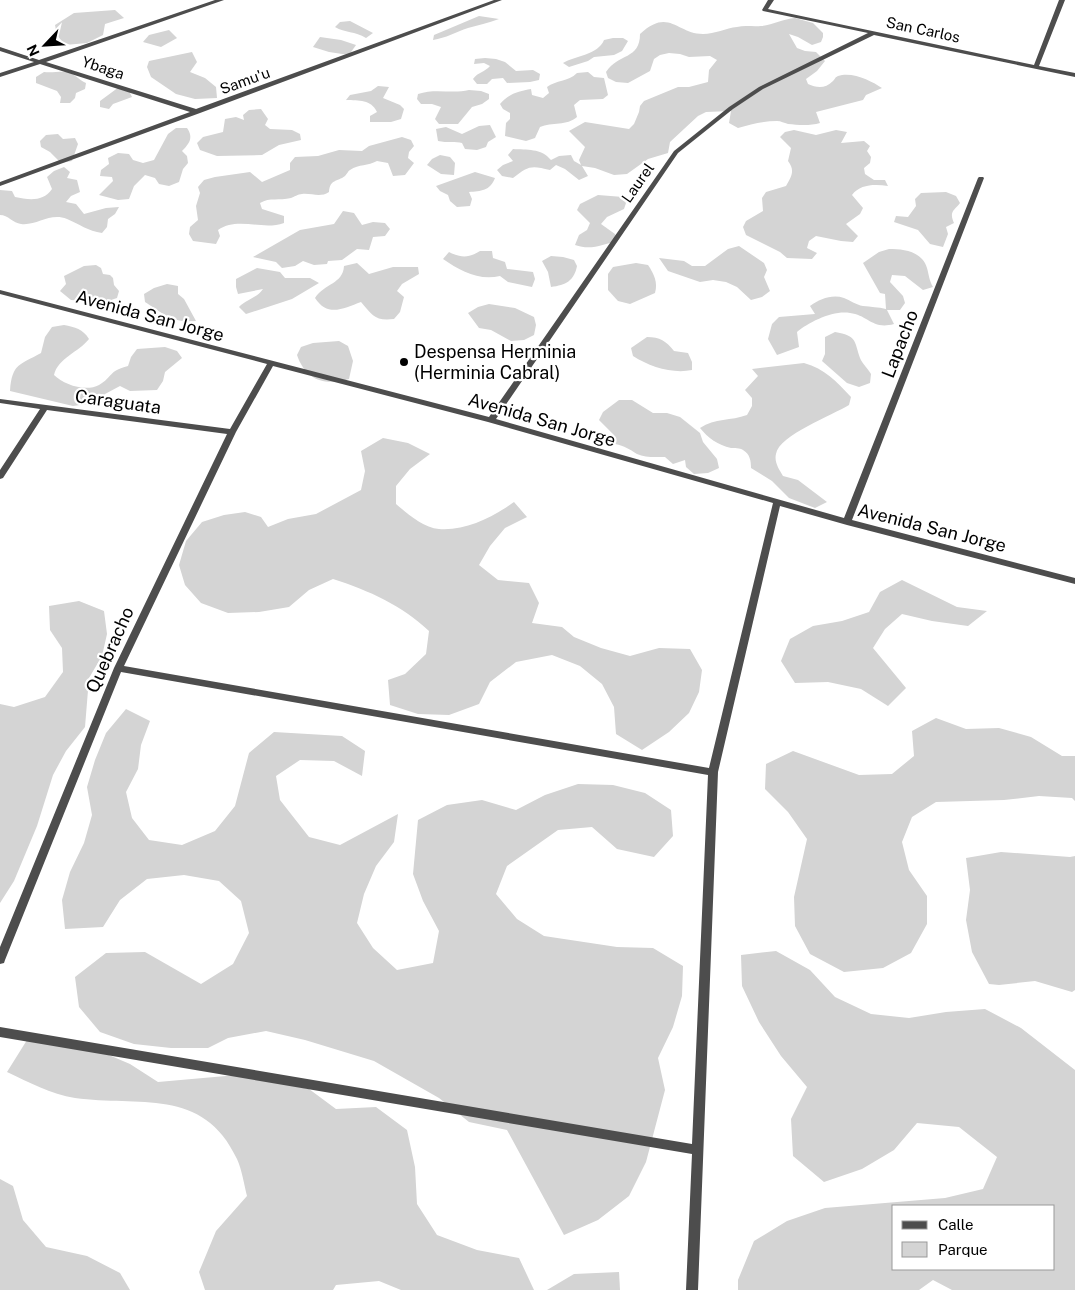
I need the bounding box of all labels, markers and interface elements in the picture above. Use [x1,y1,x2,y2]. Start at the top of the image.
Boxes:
street label: San Carlos [885,13,962,46]
north arrow [20,20,70,70]
text: N [24,42,43,59]
street label: Ybaga [80,53,126,82]
street label: Samu'u [218,64,272,97]
street label: Laurel [618,160,657,206]
street label: Avenida San Jorge [74,286,226,345]
street label: Lapacho [877,307,922,381]
place label: Despensa Herminia (Herminia Cabral) [414,341,576,383]
marker: Despensa Herminia (Herminia Cabral) [398,356,410,368]
street label: Caraguata [74,385,162,418]
street label: Avenida San Jorge [466,388,618,451]
street label: Avenida San Jorge [856,499,1009,556]
street label: Quebracho [81,604,138,696]
legend [892,1205,1055,1270]
text: Calle [938,1216,974,1233]
text: Parque [938,1241,988,1258]

